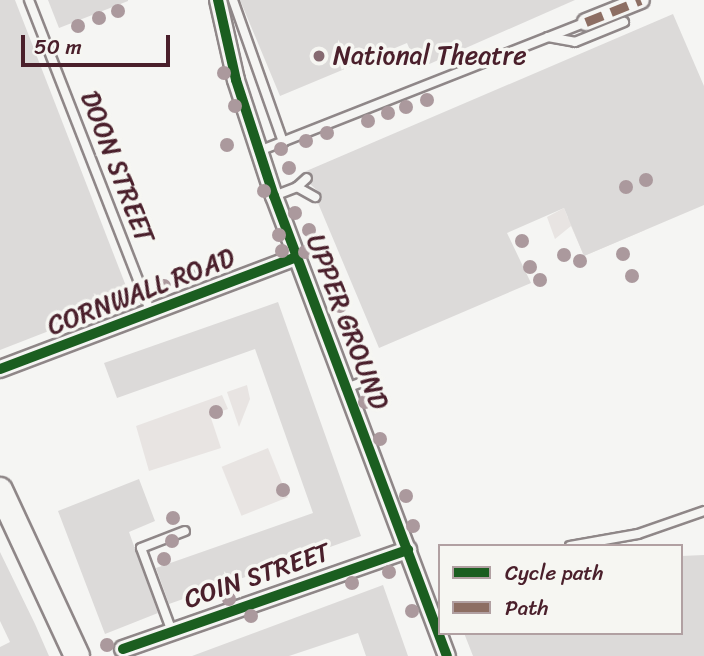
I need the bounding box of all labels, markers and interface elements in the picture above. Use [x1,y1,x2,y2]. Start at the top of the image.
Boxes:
scale bar [24,21,173,65]
text: 50 m [34,28,82,66]
place label: National Theatre [333,40,526,72]
marker: National Theatre [311,48,327,64]
street label: DOON STREET [73,85,161,249]
street label: UPPER GROUND [299,230,395,414]
street label: CORNWALL ROAD [43,242,239,342]
street label: COIN STREET [179,536,335,616]
legend [438,544,683,635]
text: Cycle path [505,554,604,592]
text: Path [505,589,548,627]

